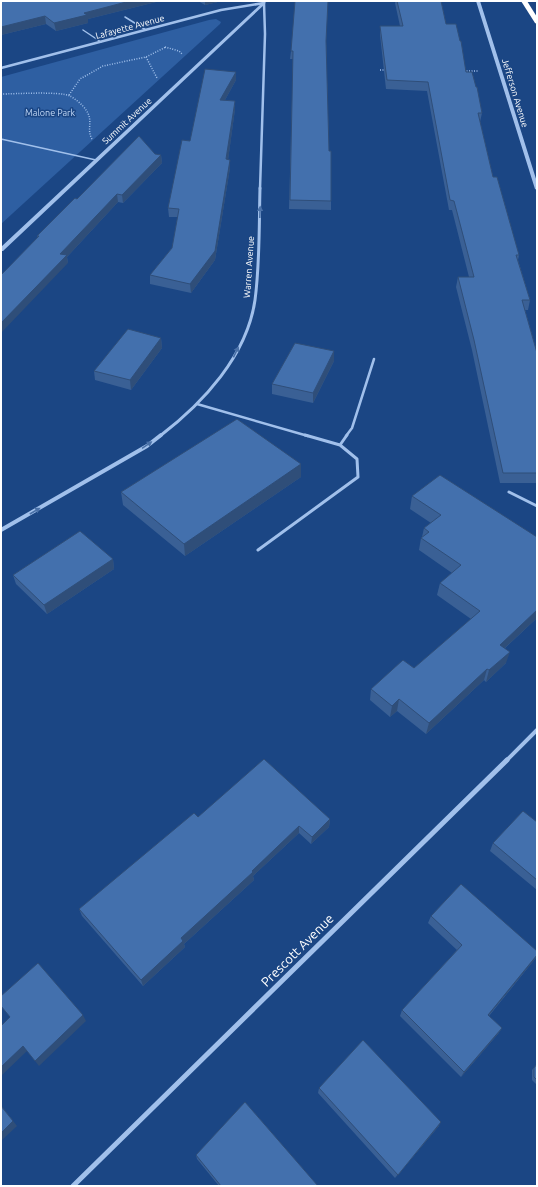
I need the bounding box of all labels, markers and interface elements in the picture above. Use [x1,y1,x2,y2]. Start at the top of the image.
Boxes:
street label: Lafayette Avenue [94,13,166,41]
street label: Jefferson Avenue [500,57,530,129]
street label: Summit Avenue [100,96,154,146]
park label: Malone Park [25,108,76,118]
one-way arrow [257,205,263,218]
street label: Warren Avenue [242,236,256,298]
one-way arrow [233,346,239,358]
one-way arrow [142,441,152,449]
one-way arrow [29,507,41,514]
street label: Prescott Avenue [258,911,336,989]

